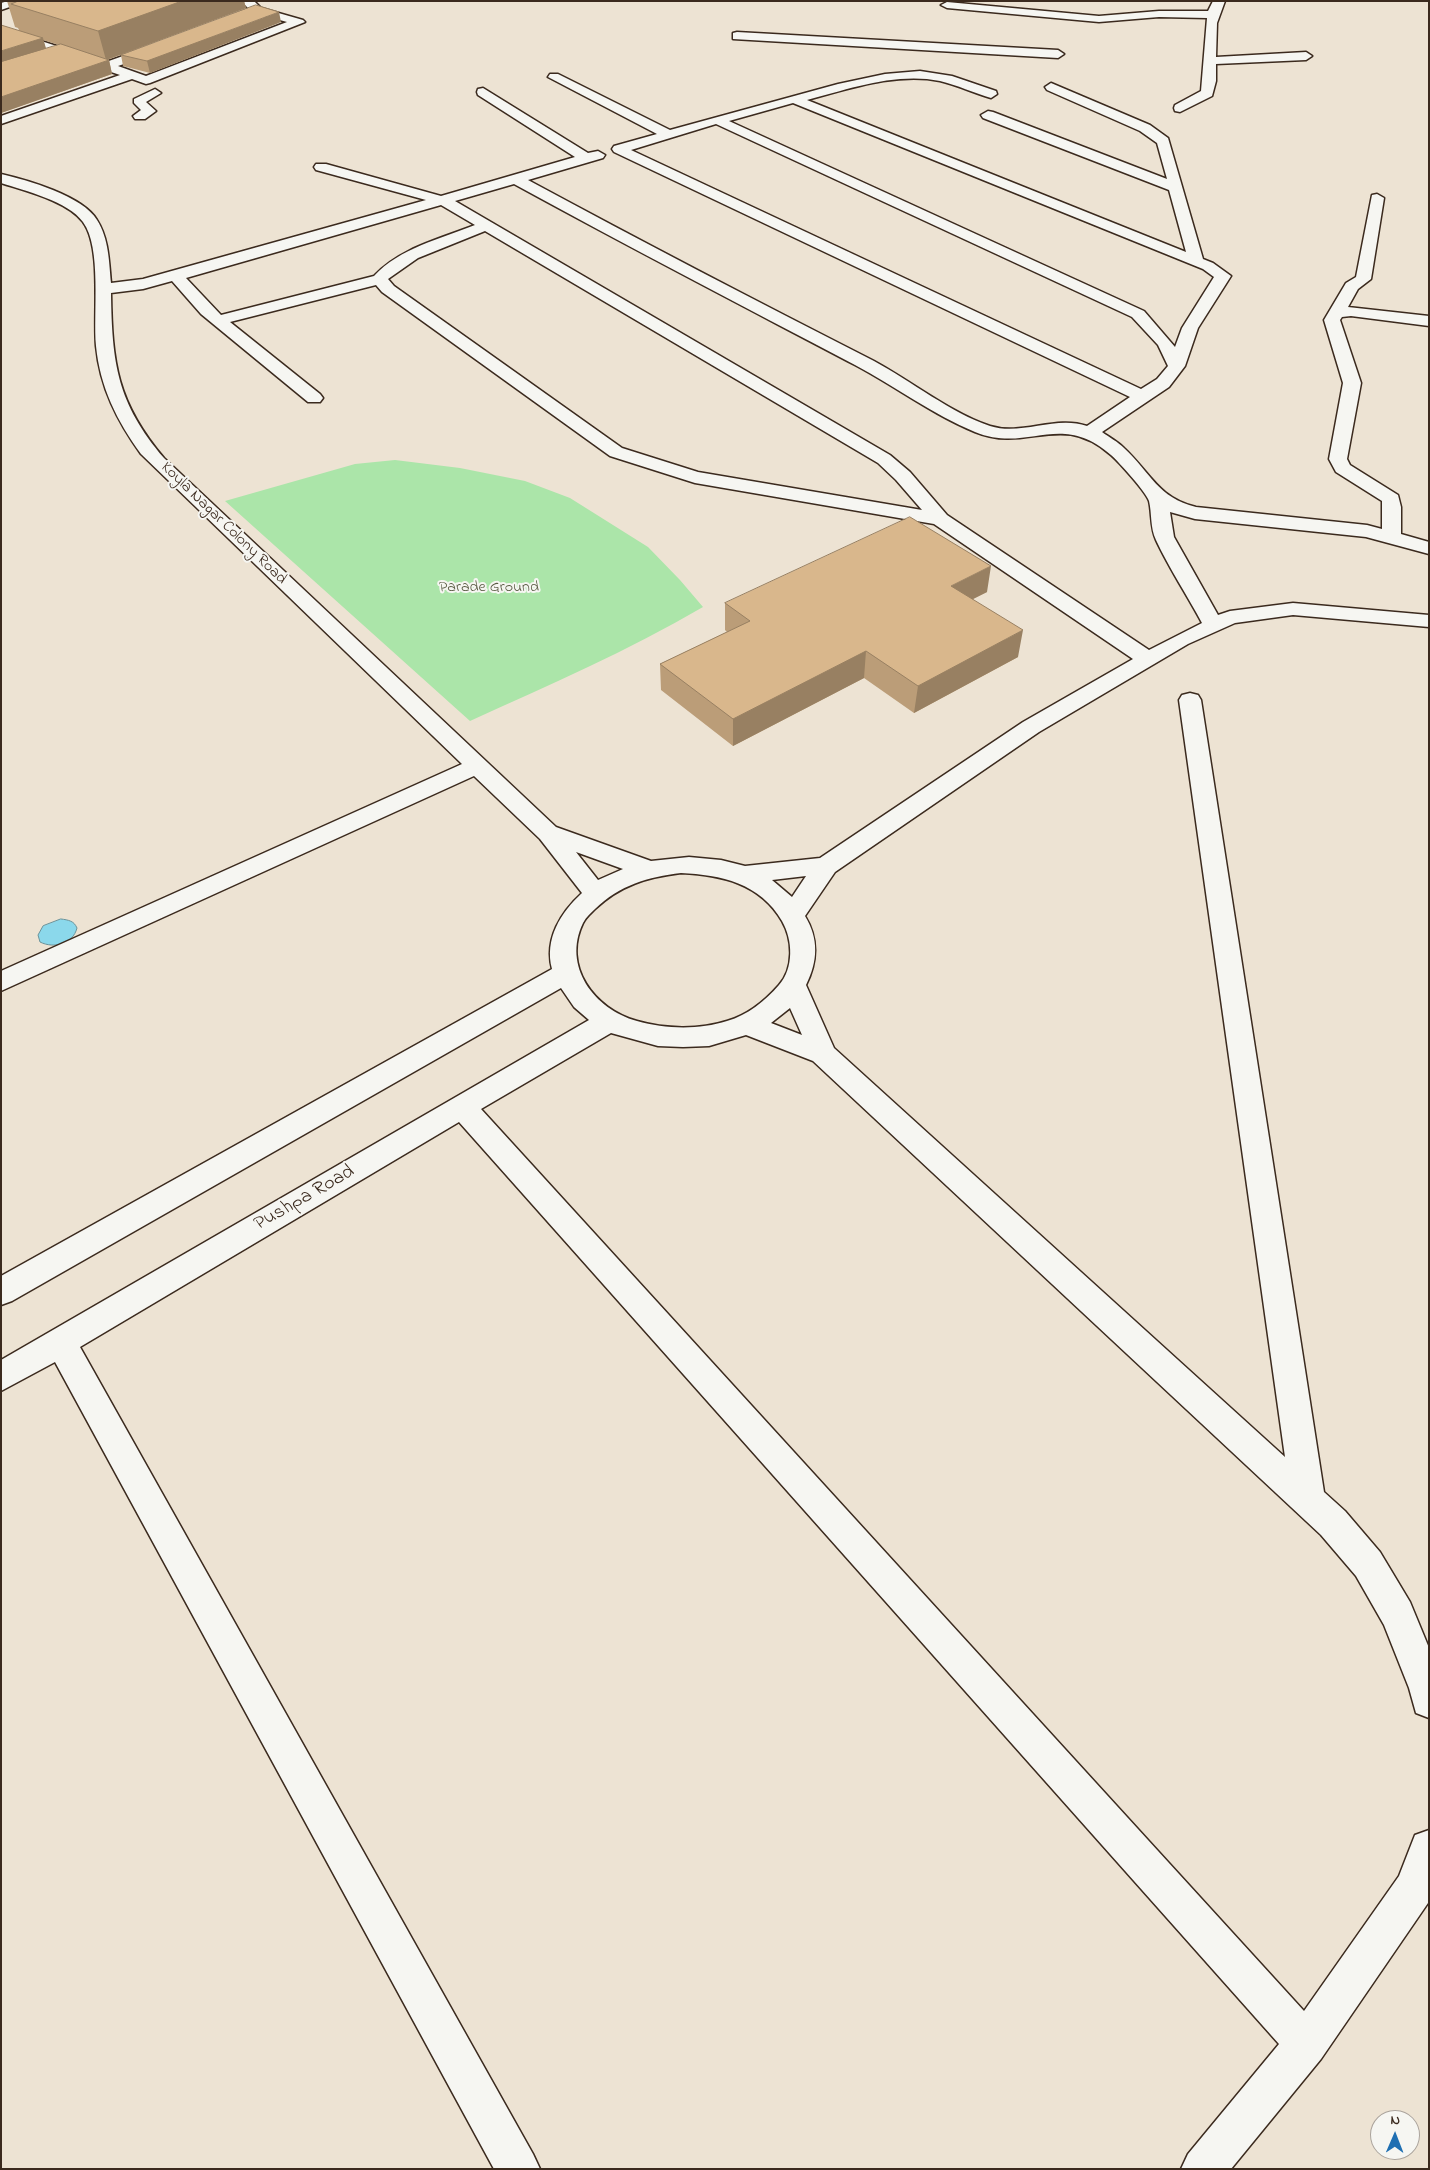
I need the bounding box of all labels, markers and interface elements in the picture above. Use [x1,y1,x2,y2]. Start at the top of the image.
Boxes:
street label: Koyla Nagar Colony Road [156,459,290,589]
park label: Parade Ground [439,578,539,598]
street label: Pushpa Road [251,1161,359,1237]
north arrow [1370,2110,1420,2160]
text: N [1390,2110,1400,2131]

